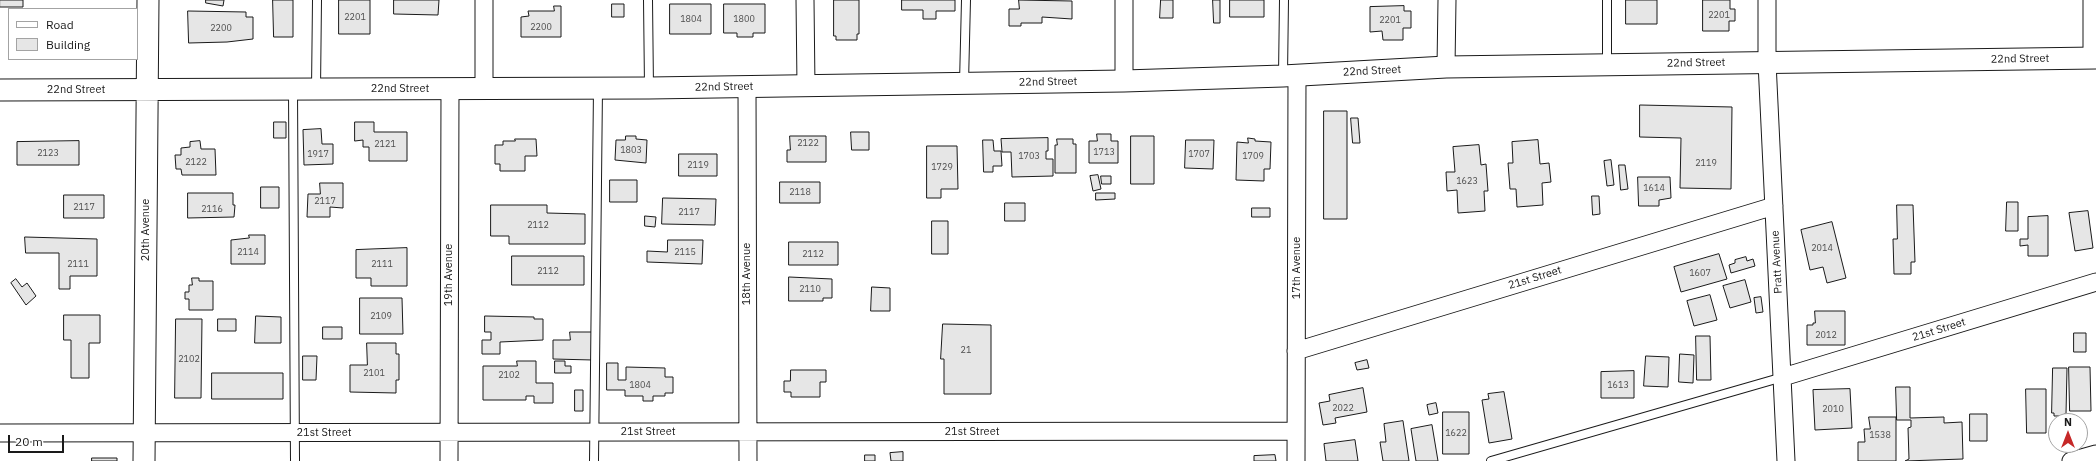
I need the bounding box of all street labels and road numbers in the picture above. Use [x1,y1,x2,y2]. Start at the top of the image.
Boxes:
street label: 22nd Street [1991,52,2049,66]
street label: 22nd Street [1667,56,1725,70]
street label: 22nd Street [1342,63,1402,79]
street label: 22nd Street [1019,75,1077,89]
street label: 22nd Street [695,80,753,94]
street label: 22nd Street [371,82,429,96]
street label: 22nd Street [47,83,105,97]
street label: 20th Avenue [139,199,153,261]
street label: Pratt Avenue [1769,230,1785,294]
street label: 17th Avenue [1290,237,1304,299]
street label: 18th Avenue [740,243,754,305]
street label: 19th Avenue [442,244,456,306]
street label: 21st Street [1507,264,1563,292]
street label: 21st Street [1911,316,1967,344]
street label: 21st Street [620,425,676,439]
street label: 21st Street [944,425,1000,439]
street label: 21st Street [296,426,352,440]

